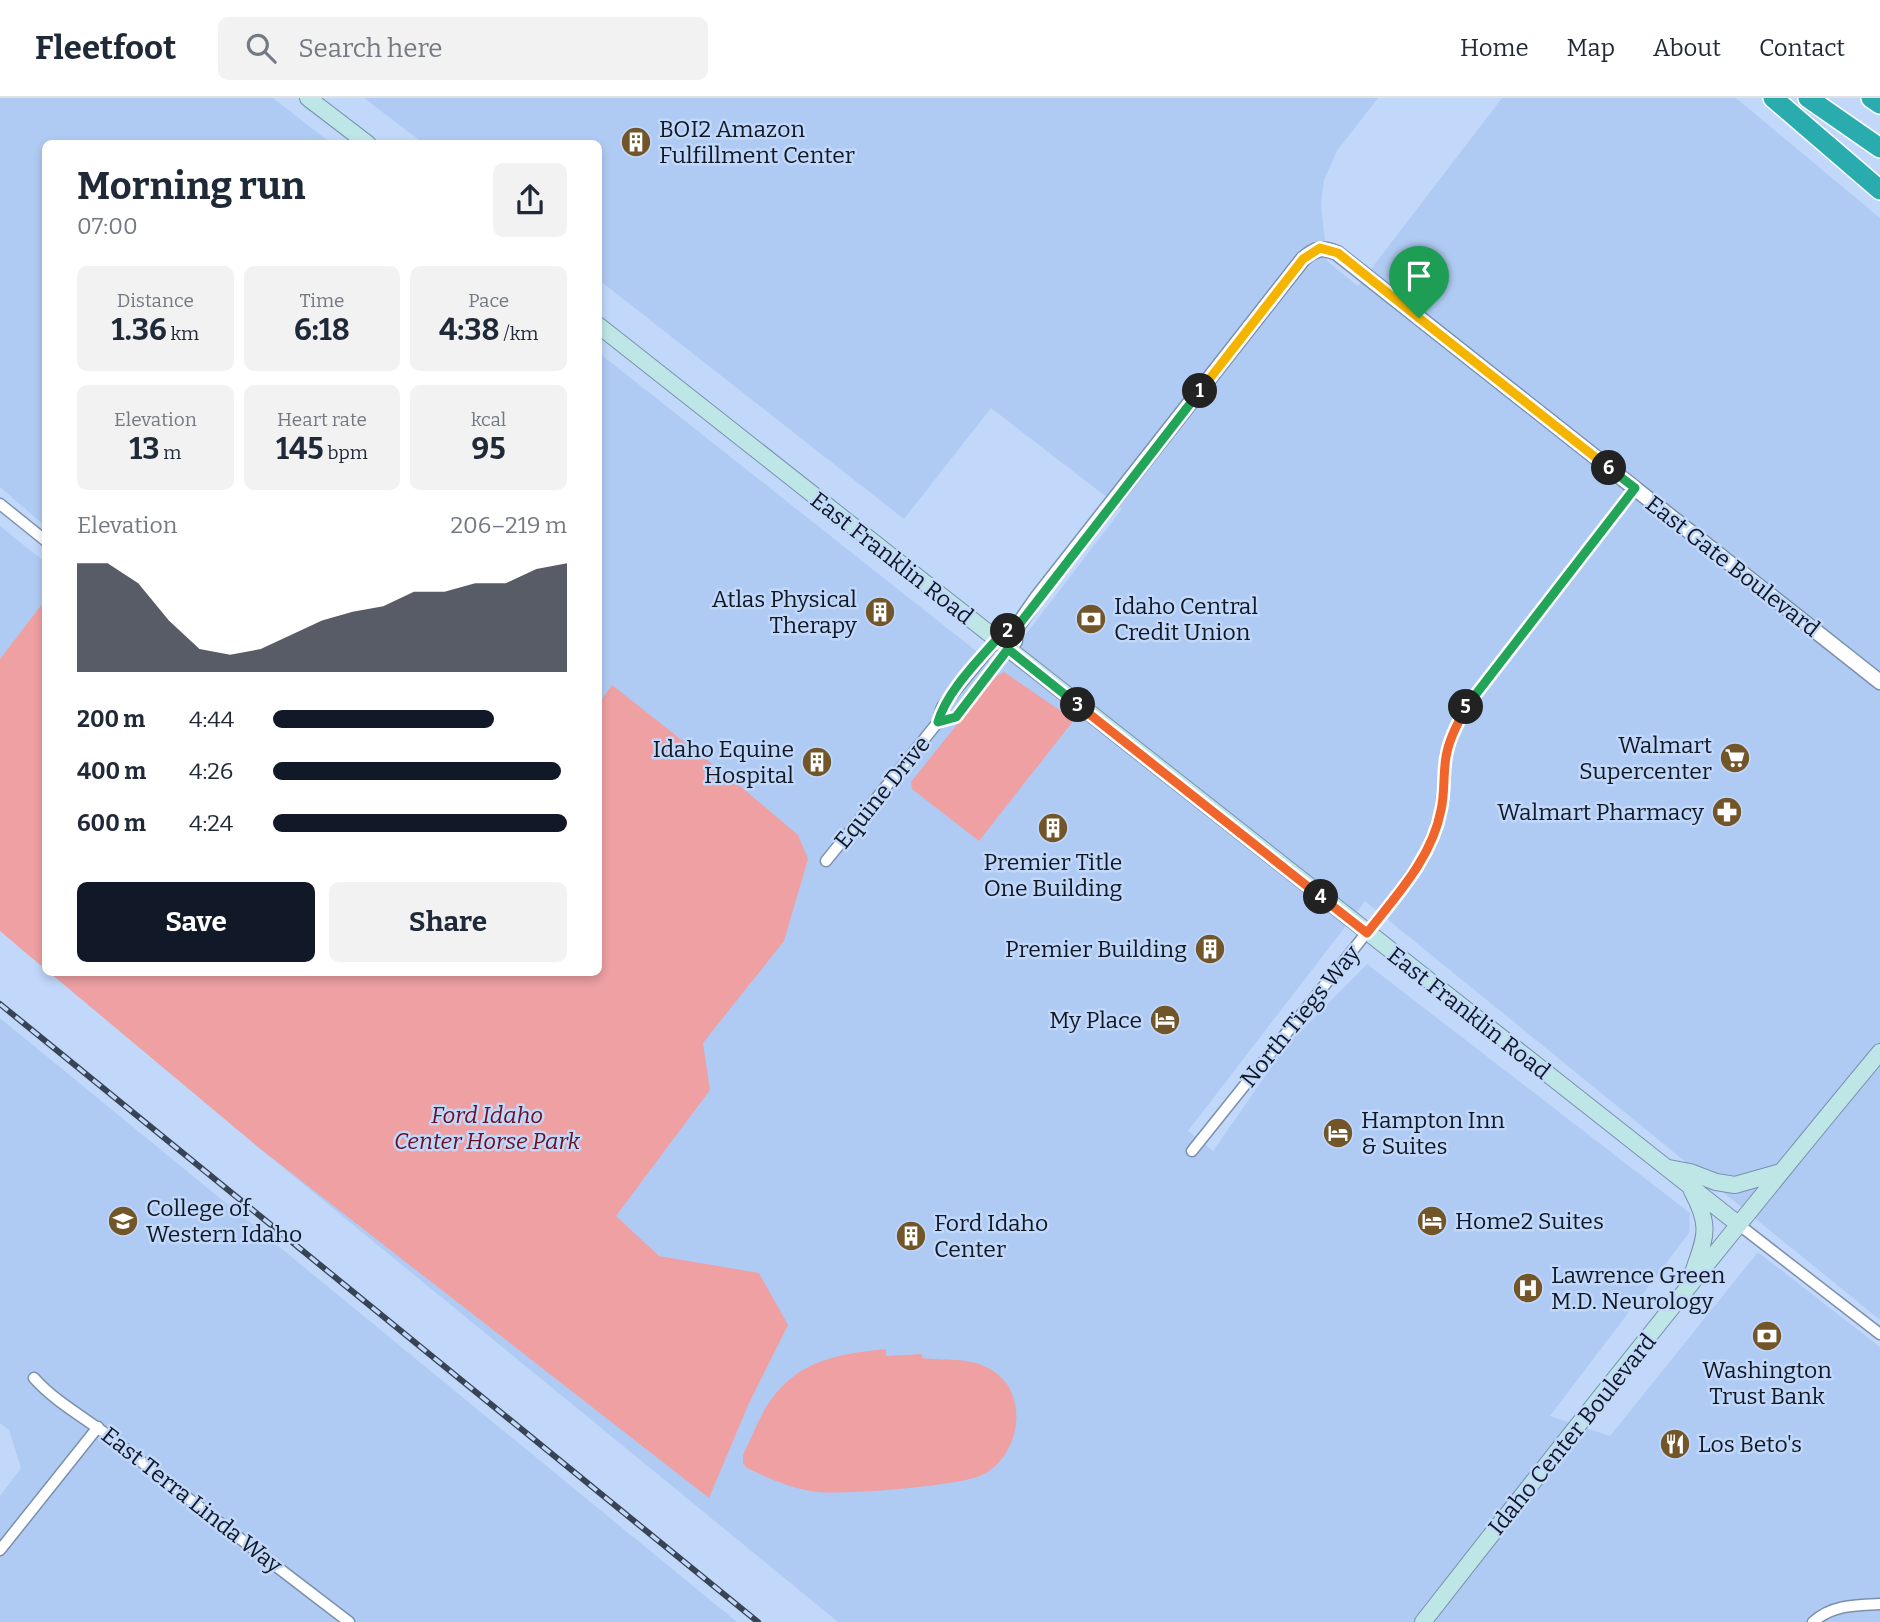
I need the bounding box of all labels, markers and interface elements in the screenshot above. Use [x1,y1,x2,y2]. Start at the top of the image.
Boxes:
search box [218,17,708,80]
text: Fleetfoot [35,28,176,68]
icon: search [242,29,280,67]
text: Search here [298,33,443,64]
text: Home [1460,34,1529,62]
text: Map [1567,34,1615,62]
text: About [1653,34,1721,62]
text: Contact [1759,34,1845,62]
place label: BOI2 Amazon Fulfillment Center [659,115,855,169]
building icon: BOI2 Amazon Fulfillment Center [619,125,653,159]
text: Morning run [77,163,305,209]
button: share [493,163,567,237]
text: 07:00 [77,212,138,240]
pin [1389,246,1449,318]
icon: arrive [1400,257,1438,295]
text: Distance [117,289,194,312]
text: Time [300,289,344,312]
text: Pace [468,289,509,312]
text: 1.36 [112,312,167,348]
text: 6:18 [294,312,350,348]
text: 4:38 [439,312,500,348]
text: km [167,322,199,345]
text: /km [500,322,538,345]
pin: 1 [1182,374,1218,408]
text: 1 [1195,379,1204,402]
text: Elevation [114,408,197,431]
text: Heart rate [277,408,367,431]
text: kcal [471,408,506,431]
text: 13 [129,431,159,467]
text: 145 [276,431,324,467]
text: 95 [472,431,506,467]
text: m [159,441,181,464]
text: bpm [324,441,368,464]
pin: 6 [1592,450,1626,486]
text: 6 [1603,456,1614,479]
street label: East Franklin Road [805,486,979,630]
street label: East Gate Boulevard [1640,489,1826,643]
text: Elevation [77,511,177,539]
text: 206–219 m [451,511,567,539]
place label: Atlas Physical Therapy [712,585,858,639]
place label: Idaho Central Credit Union [1114,592,1258,646]
building icon: Atlas Physical Therapy [863,595,897,629]
bank icon: Idaho Central Credit Union [1074,602,1108,636]
pin: 2 [990,614,1026,648]
text: 2 [1002,619,1013,642]
pin: 3 [1060,688,1096,722]
pin: 5 [1448,690,1484,724]
text: 3 [1072,693,1083,716]
text: 5 [1460,695,1471,718]
text: 200 m [77,705,145,733]
text: 4:44 [189,705,234,733]
street label: Equine Drive [828,730,936,854]
place label: Walmart Supercenter [1579,731,1712,785]
place label: Idaho Equine Hospital [653,735,794,789]
supermarket icon: Walmart Supercenter [1718,741,1752,775]
building icon: Idaho Equine Hospital [800,745,834,779]
text: 400 m [77,757,146,785]
text: 4:26 [189,757,233,785]
pharmacy icon: Walmart Pharmacy [1710,795,1744,829]
place label: Walmart Pharmacy [1497,798,1705,826]
text: 600 m [77,809,146,837]
text: 4:24 [189,809,233,837]
building icon: Premier Title One Building [1036,811,1070,845]
place label: Premier Title One Building [984,848,1122,902]
pin: 4 [1304,880,1338,914]
button: Save [77,882,315,962]
button: Share [329,882,567,962]
text: 4 [1315,885,1326,908]
building icon: Premier Building [1193,932,1227,966]
place label: Premier Building [1005,935,1187,963]
street label: North Tiegs Way [1234,939,1366,1093]
street label: East Franklin Road [1382,941,1556,1085]
hotel icon: My Place [1148,1003,1182,1037]
place label: My Place [1049,1006,1142,1034]
park label: Ford Idaho Center Horse Park [394,1101,581,1155]
place label: Hampton Inn & Suites [1361,1106,1505,1160]
hotel icon: Hampton Inn & Suites [1321,1116,1355,1150]
place label: College of Western Idaho [146,1194,302,1248]
school or university icon: College of Western Idaho [106,1204,140,1238]
hotel icon: Home2 Suites [1415,1204,1449,1238]
place label: Home2 Suites [1455,1207,1604,1235]
place label: Ford Idaho Center [934,1209,1048,1263]
building icon: Ford Idaho Center [894,1219,928,1253]
place label: Lawrence Green M.D. Neurology [1551,1261,1726,1315]
hospital icon: Lawrence Green M.D. Neurology [1511,1271,1545,1305]
bank icon: Washington Trust Bank [1750,1319,1784,1353]
street label: Idaho Center Boulevard [1482,1327,1662,1540]
place label: Washington Trust Bank [1702,1356,1832,1410]
street label: East Terra Linda Way [96,1421,289,1580]
restaurant icon: Los Beto's [1658,1427,1692,1461]
place label: Los Beto's [1698,1430,1802,1458]

